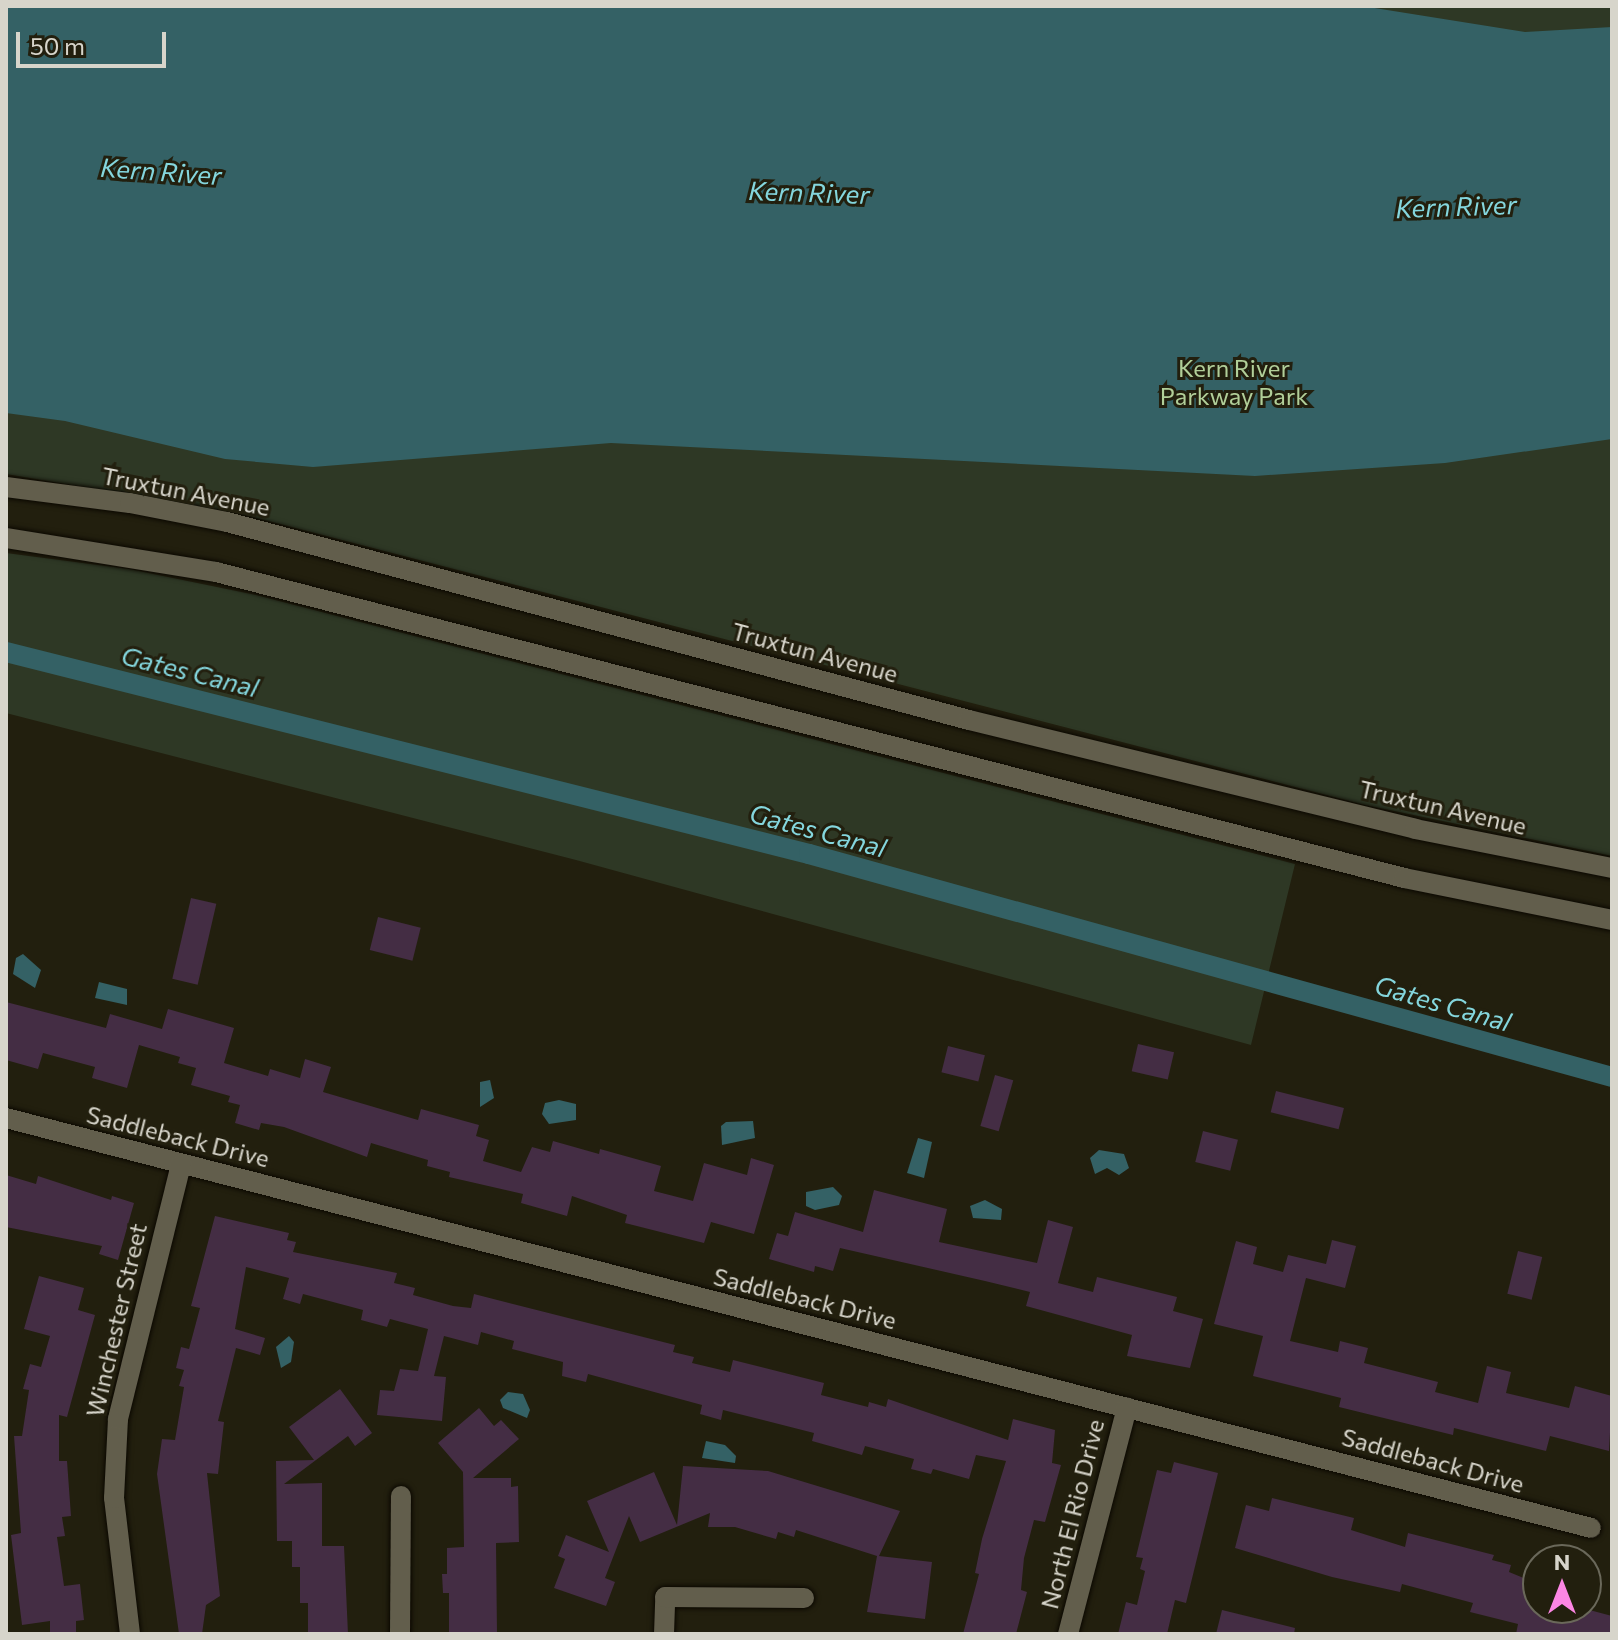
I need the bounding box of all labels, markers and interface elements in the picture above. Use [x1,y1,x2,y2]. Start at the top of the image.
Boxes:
scale bar [20,16,170,66]
text: 50 m [30,31,85,60]
water label: Kern River [99,151,223,191]
water label: Kern River [748,174,870,210]
water label: Kern River [1395,188,1517,224]
park label: Kern River Parkway Park [1160,354,1308,410]
street label: Truxtun Avenue [99,461,273,521]
street label: Truxtun Avenue [729,616,901,688]
water label: Gates Canal [118,639,262,703]
street label: Truxtun Avenue [1357,774,1529,840]
water label: Gates Canal [746,797,890,863]
water label: Gates Canal [1371,969,1515,1037]
street label: Saddleback Drive [84,1099,272,1173]
street label: Winchester Street [80,1220,152,1420]
street label: Saddleback Drive [711,1261,899,1335]
street label: North El Rio Drive [1035,1416,1109,1612]
street label: Saddleback Drive [1339,1422,1527,1498]
north arrow [1522,1544,1602,1624]
text: N [1554,1548,1570,1575]

